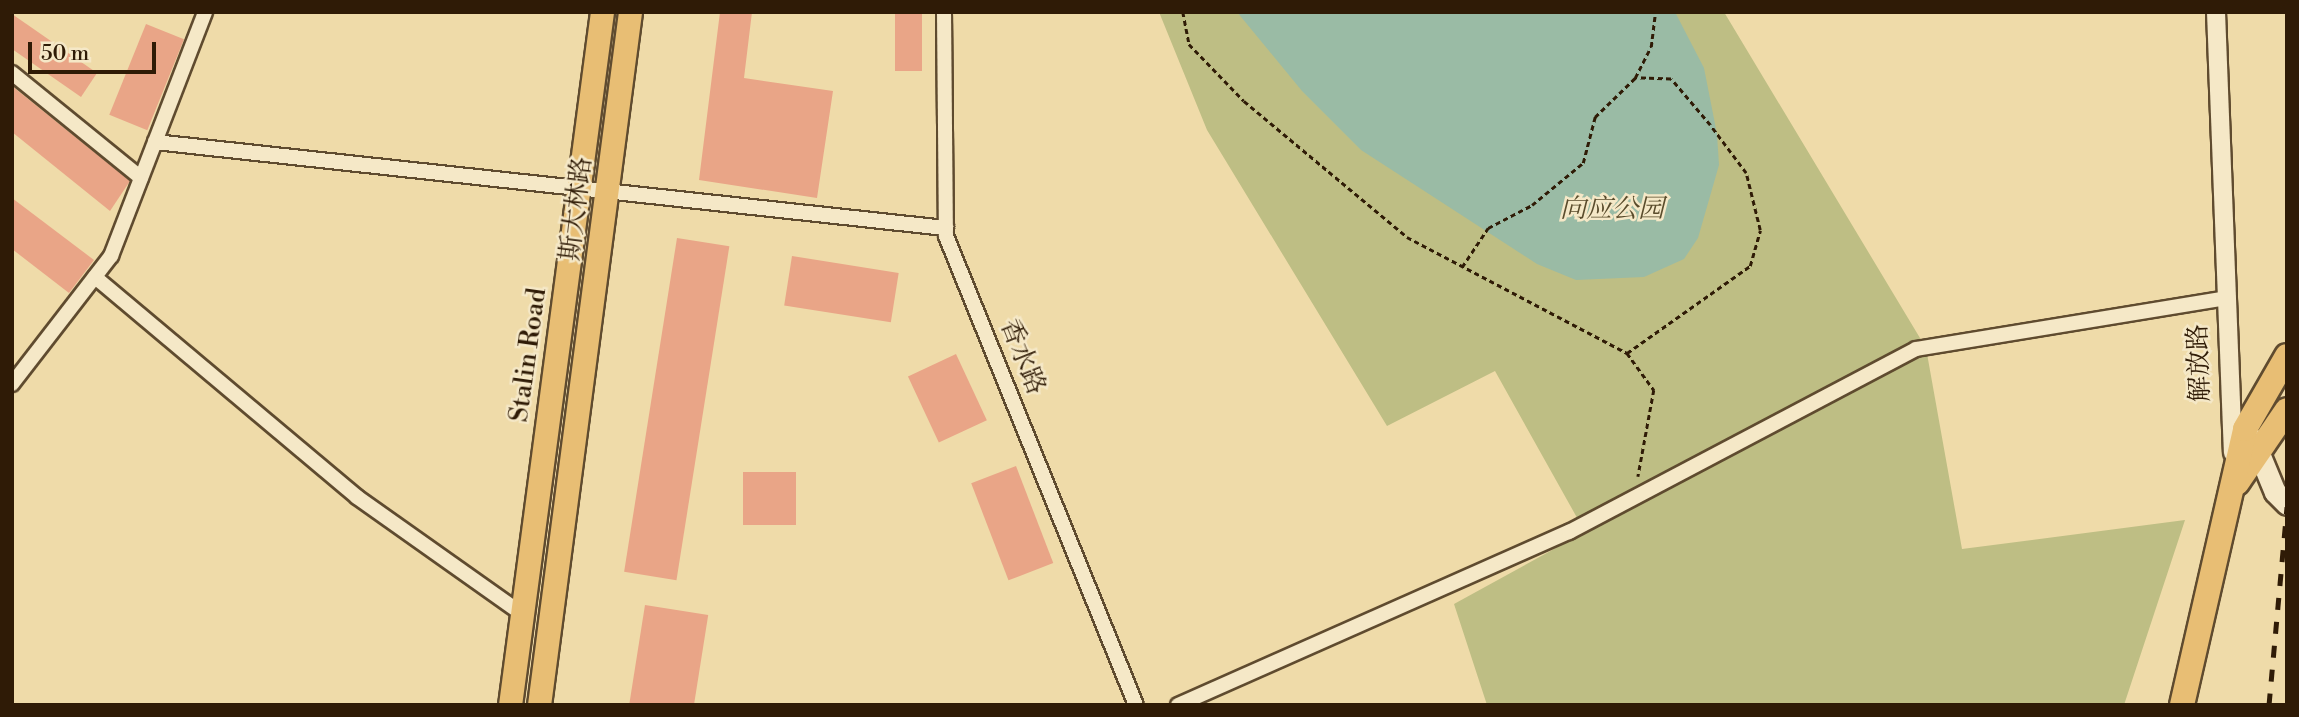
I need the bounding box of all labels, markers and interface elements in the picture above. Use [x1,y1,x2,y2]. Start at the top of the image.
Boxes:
scale bar [32,28,159,72]
text: 50 m [41,41,89,67]
street label: 斯大林路 [555,155,599,263]
park label: 向应公园 [1560,194,1664,226]
street label: Stalin Road [504,286,554,424]
street label: 香水路 [993,315,1051,399]
street label: 解放路 [2183,323,2217,403]

